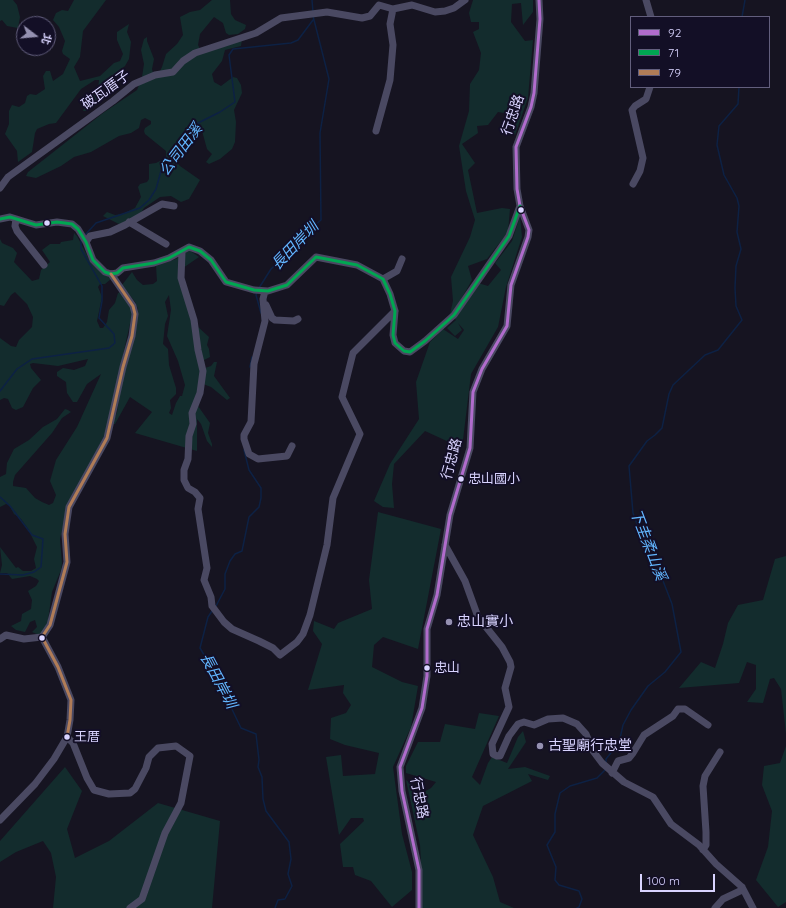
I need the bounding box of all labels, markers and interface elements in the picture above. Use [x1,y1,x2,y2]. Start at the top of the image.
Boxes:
north arrow [16,16,56,56]
legend [630,16,770,88]
text: 92 [668,25,681,40]
text: 北 [38,32,55,46]
text: 71 [668,45,679,60]
text: 79 [668,65,681,80]
street label: 破瓦厝子 [78,67,134,113]
street label: 行忠路 [498,92,528,138]
water label: 公司田溪 [156,121,206,179]
unlabelled marker [516,205,526,215]
unlabelled marker [42,218,52,228]
water label: 長田岸圳 [268,218,322,274]
street label: 行忠路 [438,437,466,481]
place label: 忠山國小 [468,471,520,487]
marker: 忠山國小 [456,474,466,484]
water label: 下圭柔山溪 [626,507,670,583]
place label: 忠山實小 [457,614,513,630]
marker: 忠山實小 [444,617,454,627]
unlabelled marker [37,633,47,643]
water label: 長田岸圳 [196,650,240,712]
place label: 忠山 [434,660,460,676]
marker: 忠山 [422,663,432,673]
place label: 王厝 [74,729,100,745]
marker: 王厝 [62,732,72,742]
place label: 古聖廟行忠堂 [548,738,632,754]
marker: 古聖廟行忠堂 [535,741,545,751]
street label: 行忠路 [407,776,431,820]
scale bar [642,866,717,892]
text: 100 m [647,873,680,888]

